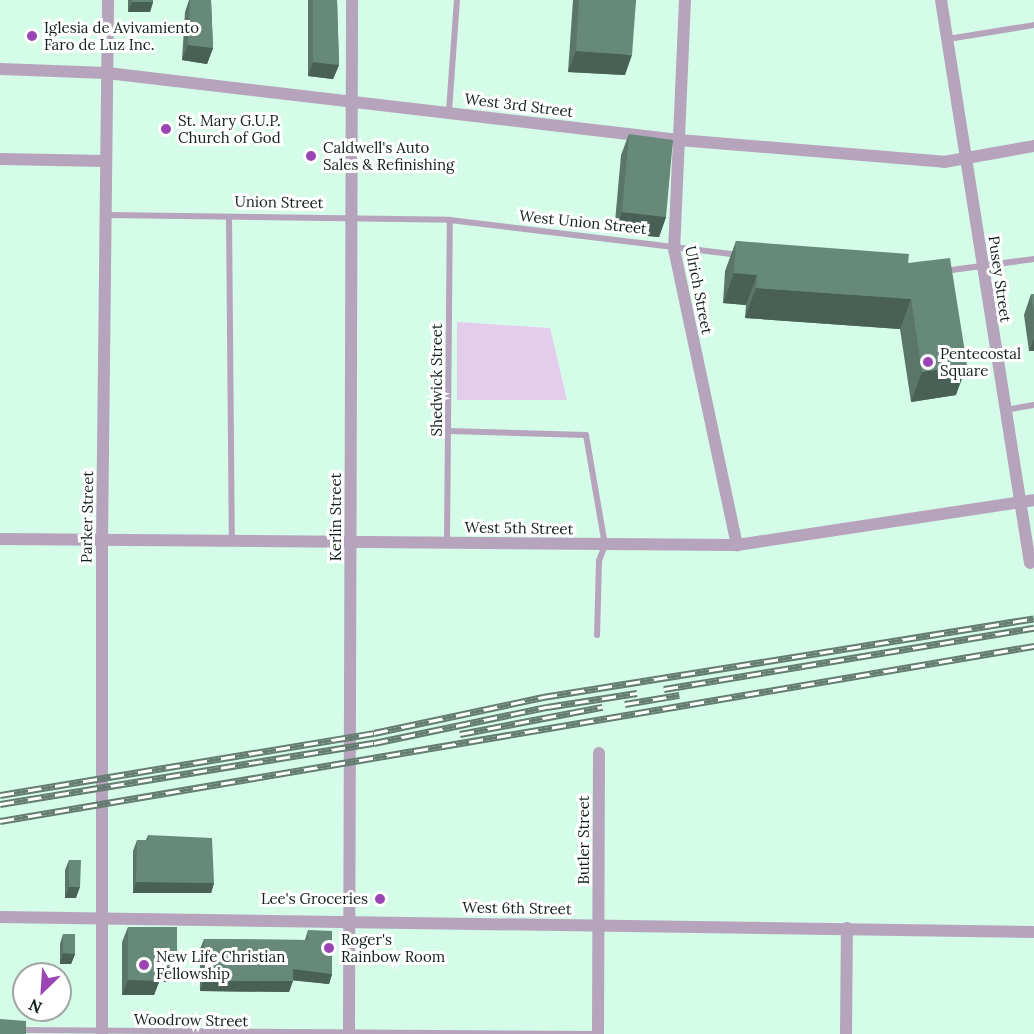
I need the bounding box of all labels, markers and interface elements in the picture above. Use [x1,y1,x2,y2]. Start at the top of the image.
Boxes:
place label: Iglesia de Avivamiento Faro de Luz Inc. [44,18,199,53]
marker: Iglesia de Avivamiento Faro de Luz Inc. [25,29,39,43]
street label: West 3rd Street [464,89,574,121]
place label: St. Mary G.U.P. Church of God [178,111,281,146]
marker: St. Mary G.U.P. Church of God [159,122,173,136]
place label: Caldwell's Auto Sales & Refinishing [323,138,454,173]
marker: Caldwell's Auto Sales & Refinishing [304,149,318,163]
street label: Union Street [234,192,324,212]
street label: West Union Street [518,206,648,238]
street label: Pusey Street [985,234,1015,324]
street label: Ulrich Street [682,244,716,336]
street label: Shedwick Street [428,323,446,437]
place label: Pentecostal Square [940,344,1021,379]
marker: Pentecostal Square [921,355,935,369]
street label: Parker Street [77,471,97,563]
street label: Kerlin Street [327,473,345,561]
street label: West 5th Street [465,518,573,538]
street label: Butler Street [575,795,593,885]
place label: Lee's Groceries [261,890,368,908]
marker: Lee's Groceries [373,892,387,906]
street label: West 6th Street [462,898,572,918]
place label: Roger's Rainbow Room [341,930,445,965]
marker: Roger's Rainbow Room [322,941,336,955]
place label: New Life Christian Fellowship [156,947,285,982]
marker: New Life Christian Fellowship [137,958,151,972]
north arrow [12,962,72,1022]
text: N [25,995,45,1018]
street label: Woodrow Street [134,1010,248,1030]

